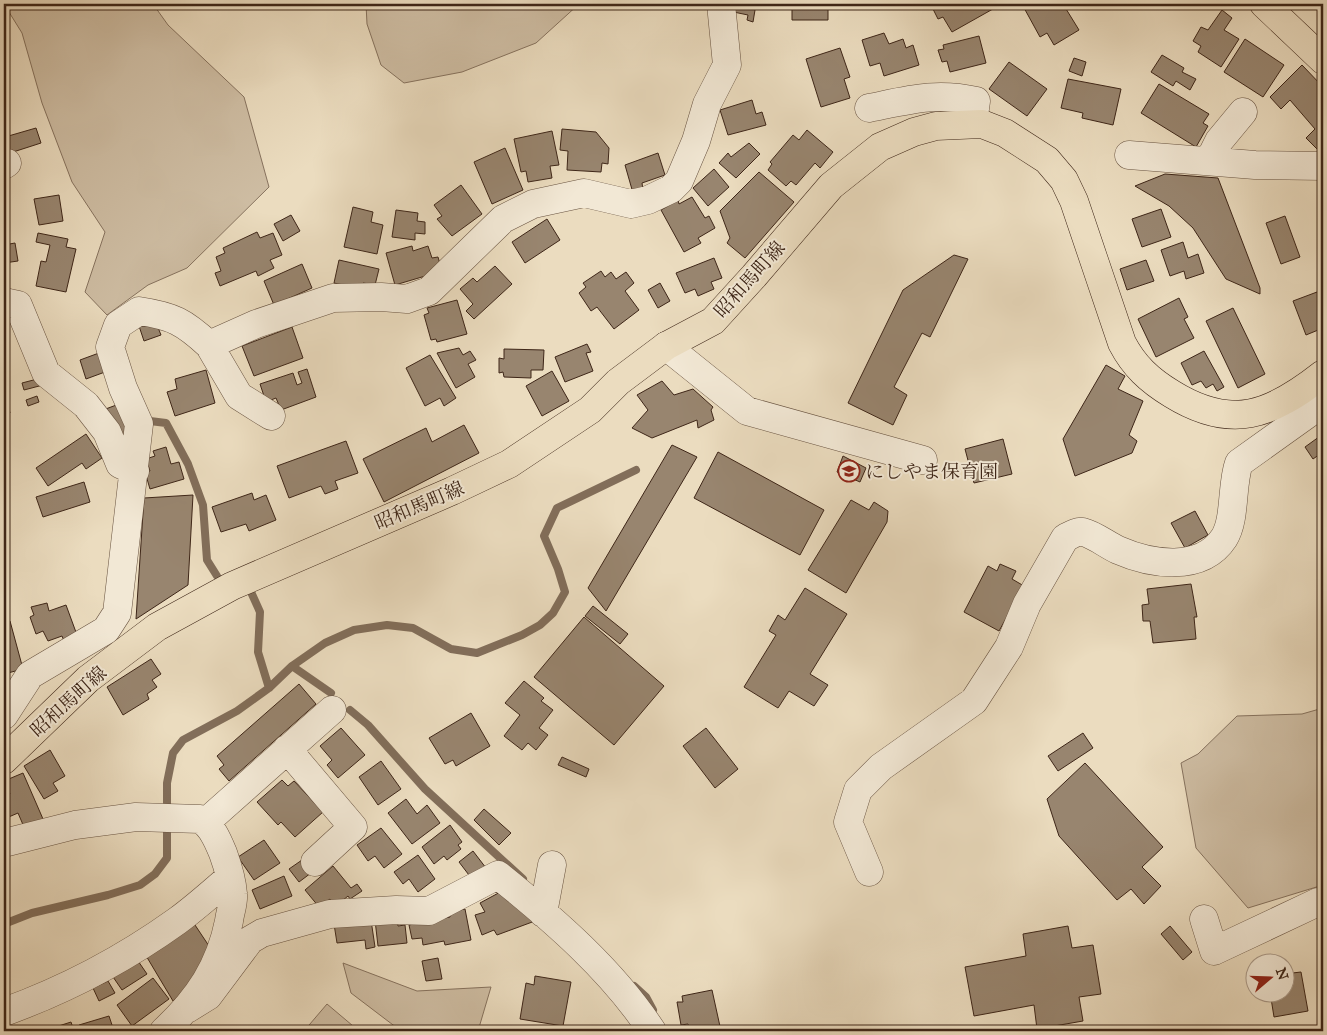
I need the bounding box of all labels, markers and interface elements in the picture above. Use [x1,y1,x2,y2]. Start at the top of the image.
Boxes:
street label: 昭和馬町線 [709,236,790,322]
school or university icon: にしやま保育園 [837,459,861,483]
place label: にしやま保育園 [865,460,998,483]
street label: 昭和馬町線 [371,476,467,535]
street label: 昭和馬町線 [25,661,111,742]
north arrow [1244,952,1294,1002]
text: N [1272,966,1292,982]

